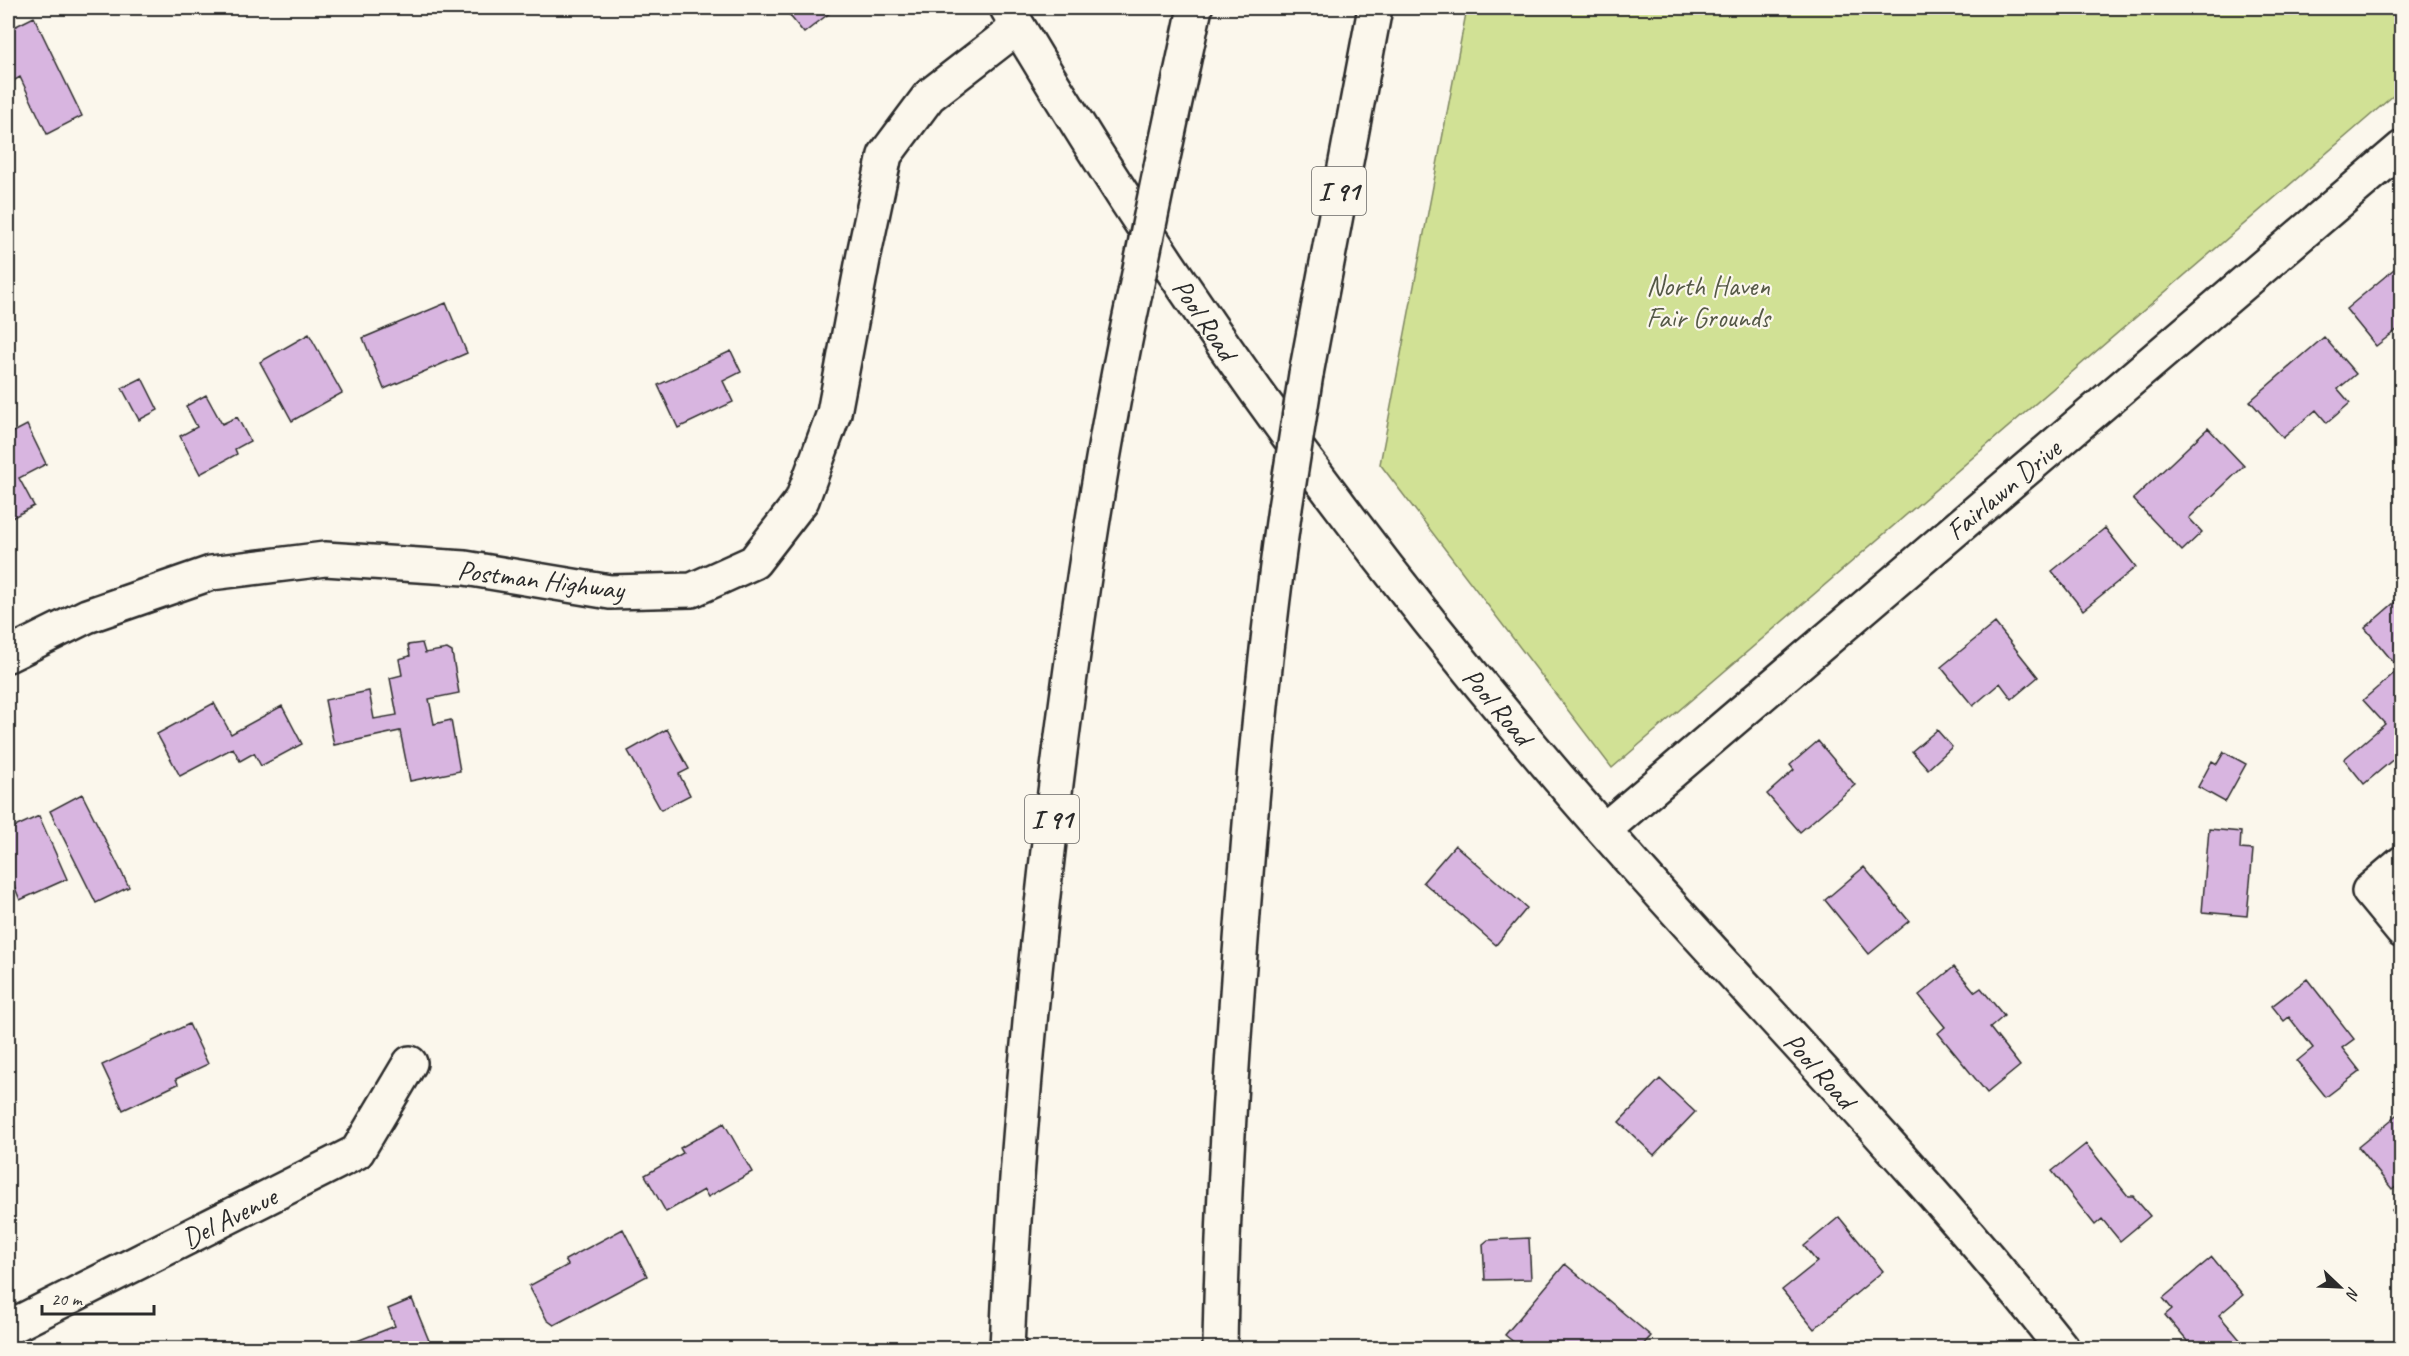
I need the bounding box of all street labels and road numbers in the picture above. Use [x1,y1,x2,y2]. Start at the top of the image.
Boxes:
road number: I 91 [1312,167,1366,215]
street label: Pool Road [1165,272,1247,370]
street label: Fairlawn Drive [1939,430,2069,548]
street label: Postman Highway [456,552,628,607]
street label: Pool Road [1455,660,1543,755]
road number: I 91 [1025,795,1079,843]
street label: Pool Road [1776,1025,1866,1119]
street label: Del Avenue [176,1178,284,1256]

